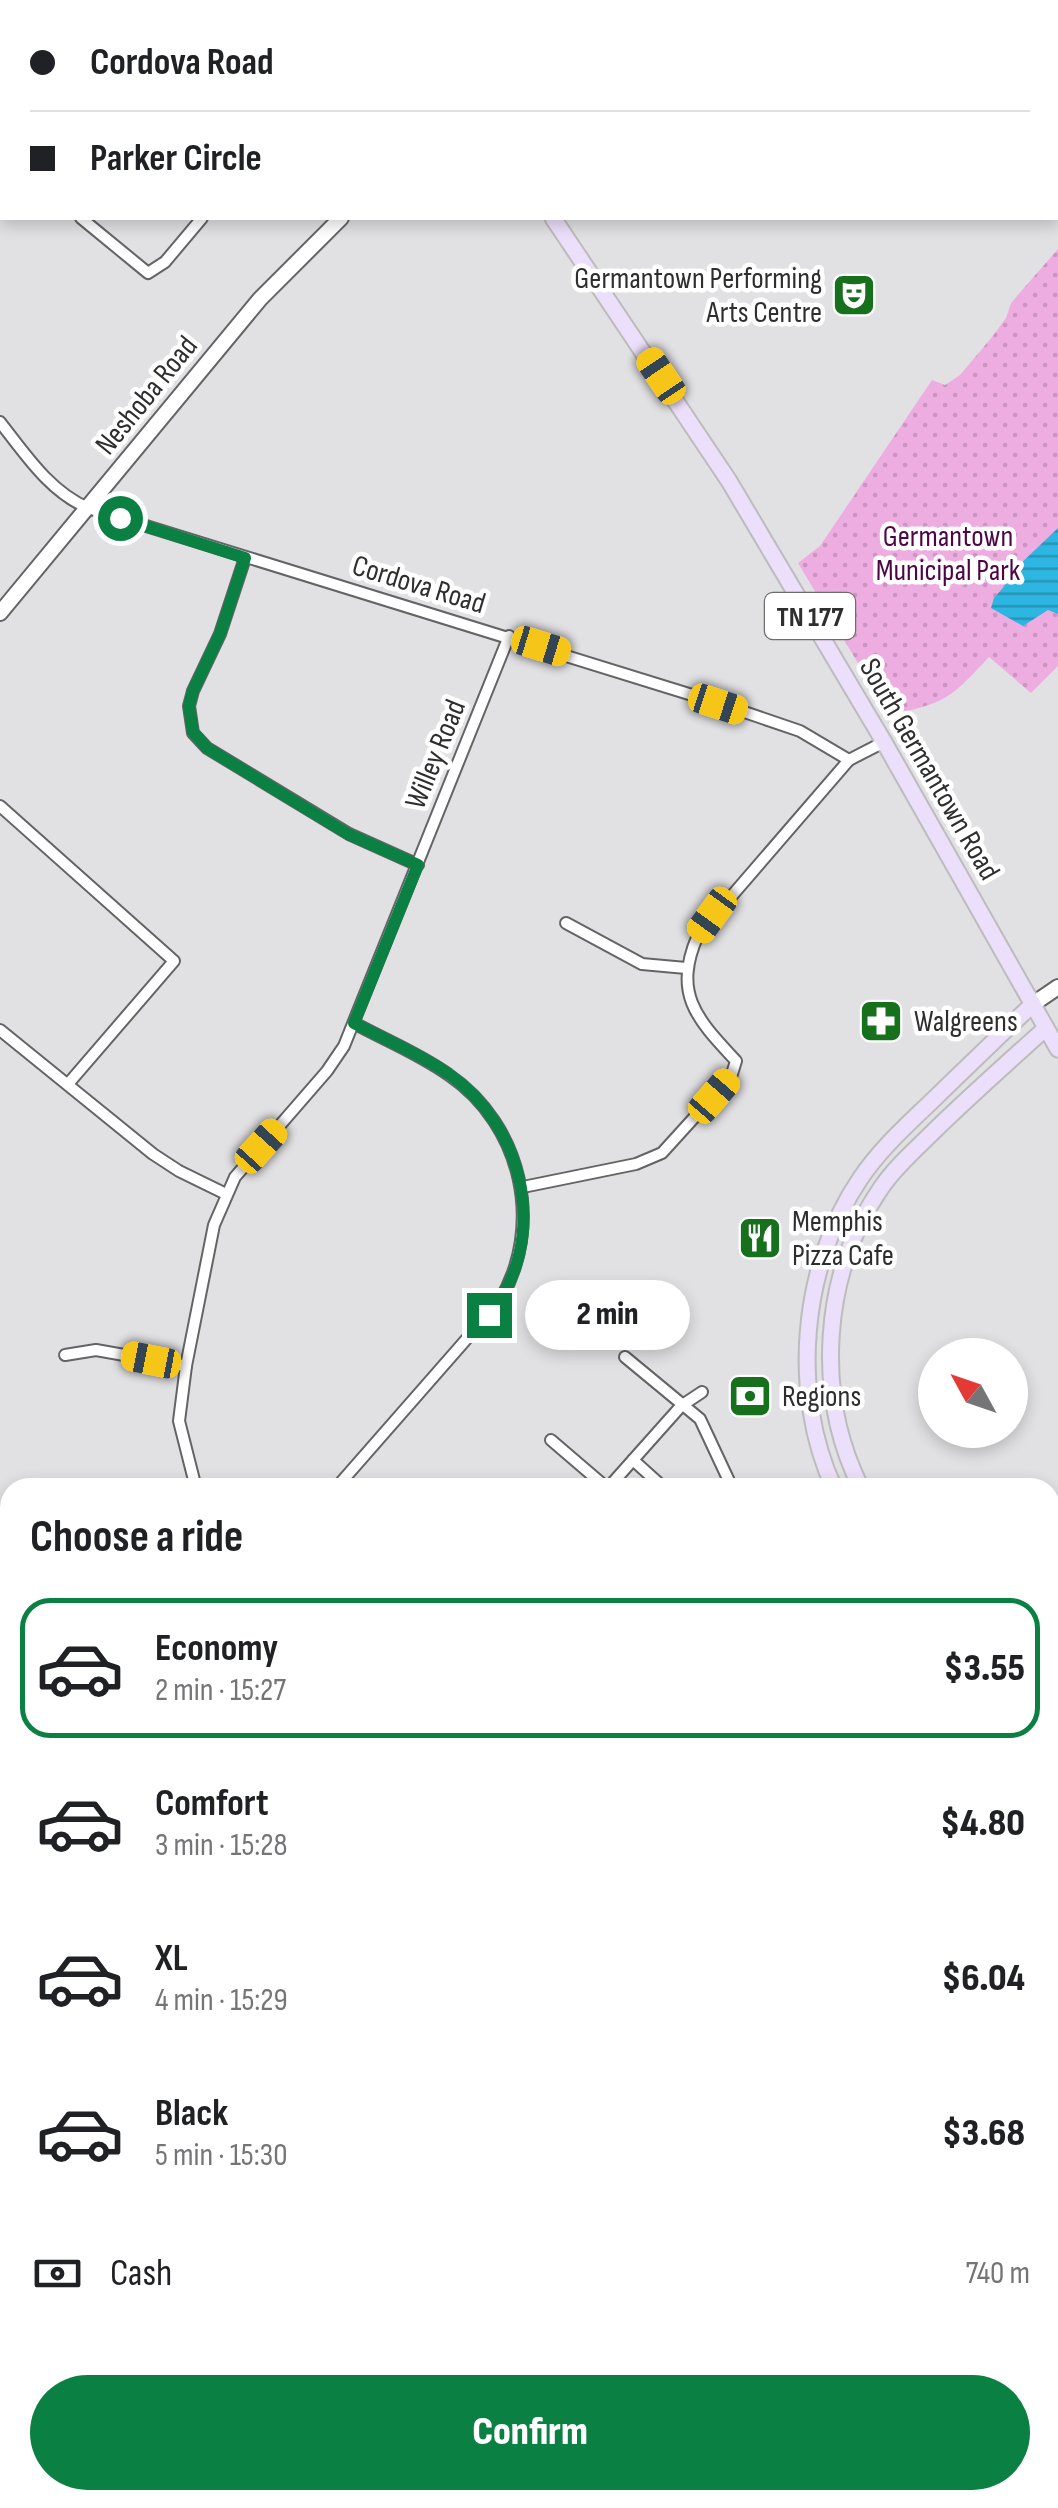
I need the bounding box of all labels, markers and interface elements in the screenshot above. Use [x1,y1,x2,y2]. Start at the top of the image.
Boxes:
text: Cordova Road [90,40,274,85]
text: Parker Circle [90,136,262,181]
place label: Germantown Performing Arts Centre [574,261,822,331]
theatre icon: Germantown Performing Arts Centre [831,272,877,318]
street label: Neshoba Road [88,329,205,462]
car [632,343,690,409]
route start [98,496,143,541]
park label: Germantown Municipal Park [876,519,1021,589]
street label: Cordova Road [348,548,489,622]
road number: TN 177 [765,593,855,639]
car [508,623,574,669]
street label: South Germantown Road [851,652,1007,887]
car [685,680,751,728]
street label: Willey Road [398,695,474,814]
car [682,882,742,948]
pharmacy icon: Walgreens [858,998,904,1044]
place label: Walgreens [914,1004,1018,1040]
car [683,1064,745,1128]
car [230,1114,292,1178]
place label: Memphis Pizza Cafe [792,1204,894,1274]
restaurant icon: Memphis Pizza Cafe [737,1215,783,1261]
callout: 2 min [524,1280,689,1350]
route end [467,1293,512,1338]
text: 2 min [576,1295,639,1334]
north arrow [918,1338,1028,1448]
map controls [918,1338,1028,1448]
car [119,1340,183,1380]
bank icon: Regions [727,1373,773,1419]
place label: Regions [782,1379,861,1415]
text: Choose a ride [30,1510,243,1565]
icon: car [35,1623,125,1713]
text: Economy [155,1626,278,1671]
text: $3.55 [944,1646,1025,1691]
text: 2 min · 15:27 [155,1671,286,1710]
icon: car [35,1778,125,1868]
text: Comfort [155,1781,269,1826]
text: $4.80 [940,1801,1025,1846]
text: 3 min · 15:28 [155,1826,288,1865]
icon: car [35,1933,125,2023]
text: XL [155,1936,188,1981]
text: $6.04 [942,1956,1025,2001]
text: 4 min · 15:29 [155,1981,288,2020]
icon: car [35,2088,125,2178]
text: Black [155,2091,228,2136]
text: $3.68 [942,2111,1025,2156]
text: 5 min · 15:30 [155,2136,287,2175]
icon: cash [30,2246,85,2301]
text: Cash [110,2251,172,2296]
text: 740 m [966,2254,1030,2293]
button: Confirm [30,2375,1030,2490]

